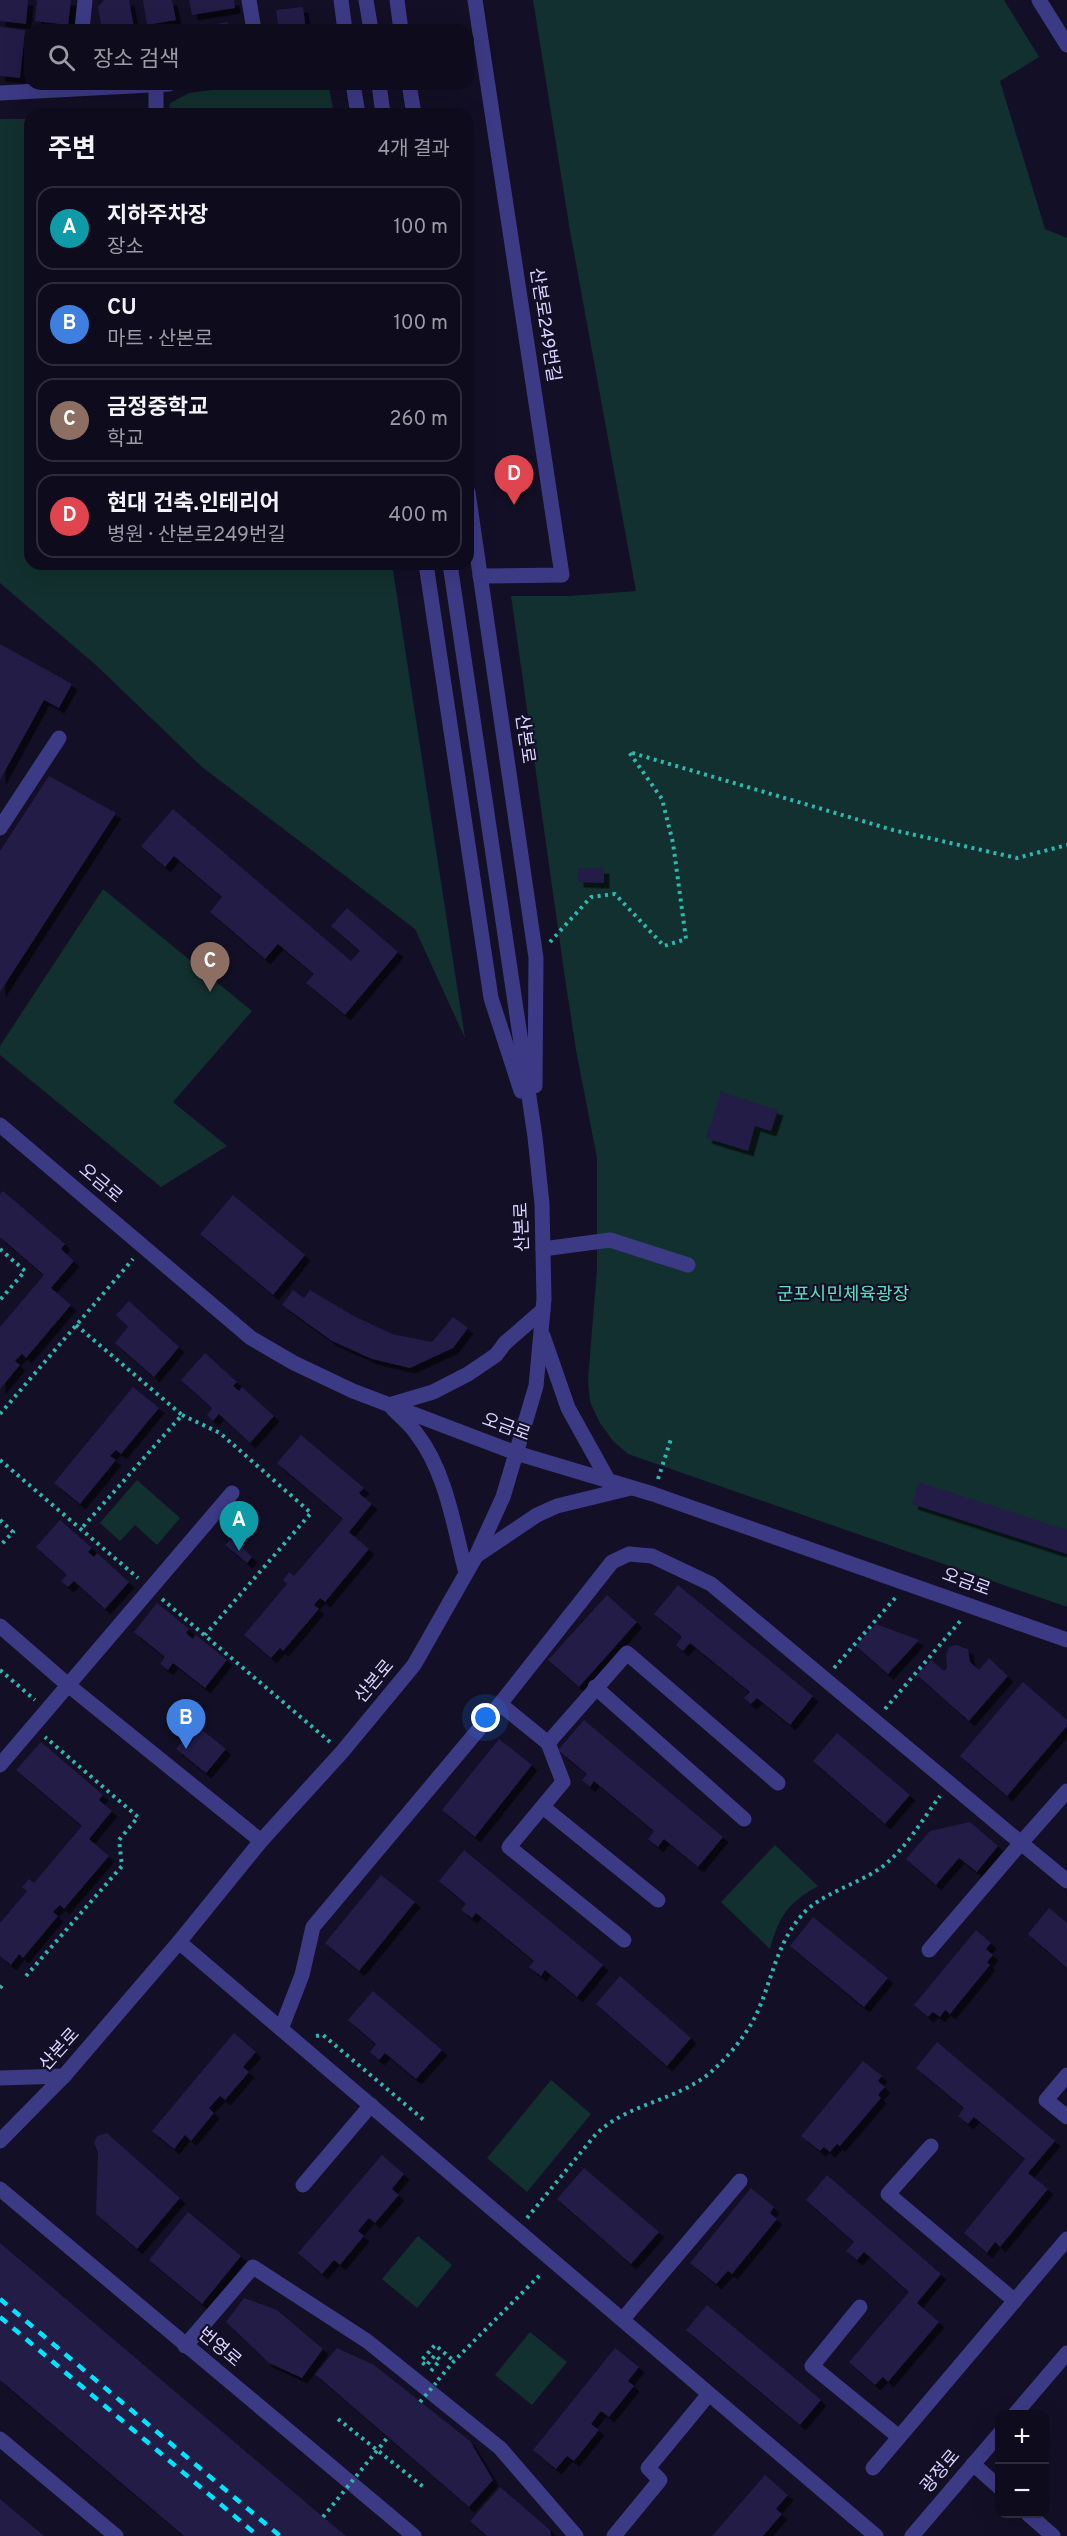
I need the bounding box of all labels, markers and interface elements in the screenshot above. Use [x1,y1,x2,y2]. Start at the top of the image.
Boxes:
search box [24,24,474,90]
icon: search [45,41,78,74]
text: 장소 검색 [93,47,179,74]
text: 주변 [48,134,96,167]
text: 4개 결과 [378,137,450,163]
text: 지하주차장 [107,203,208,230]
text: A [62,215,77,241]
text: 100 m [393,215,448,241]
text: 장소 [107,235,144,261]
street label: 산본로249번길 [524,266,564,384]
text: CU [107,295,137,322]
text: B [63,311,76,337]
text: 100 m [393,311,448,337]
text: 마트 · 산본로 [107,327,213,353]
text: 금정중학교 [107,395,208,422]
text: C [63,407,76,433]
text: 260 m [389,407,448,433]
text: 학교 [107,427,144,453]
pin: D [494,456,534,505]
text: 현대 건축.인테리어 [107,491,280,518]
text: D [62,503,77,529]
text: 400 m [388,503,448,529]
text: 병원 · 산본로249번길 [107,523,286,549]
street label: 산본로 [509,713,539,765]
pin: C [190,942,230,992]
street label: 오금로 [74,1159,126,1209]
street label: 산본로 [511,1202,535,1252]
park label: 군포시민체육광장 [777,1284,909,1307]
street label: 오금로 [479,1409,533,1447]
pin: A [220,1502,258,1551]
street label: 오금로 [939,1564,993,1602]
street label: 산본로 [350,1656,400,1708]
pin: B [166,1700,206,1749]
your location [471,1703,500,1732]
street label: 산본로 [35,2024,85,2076]
street label: 번영로 [193,2323,245,2373]
map controls [995,2410,1049,2518]
button: + [995,2410,1049,2464]
street label: 광정로 [916,2446,966,2498]
button: − [995,2464,1049,2518]

